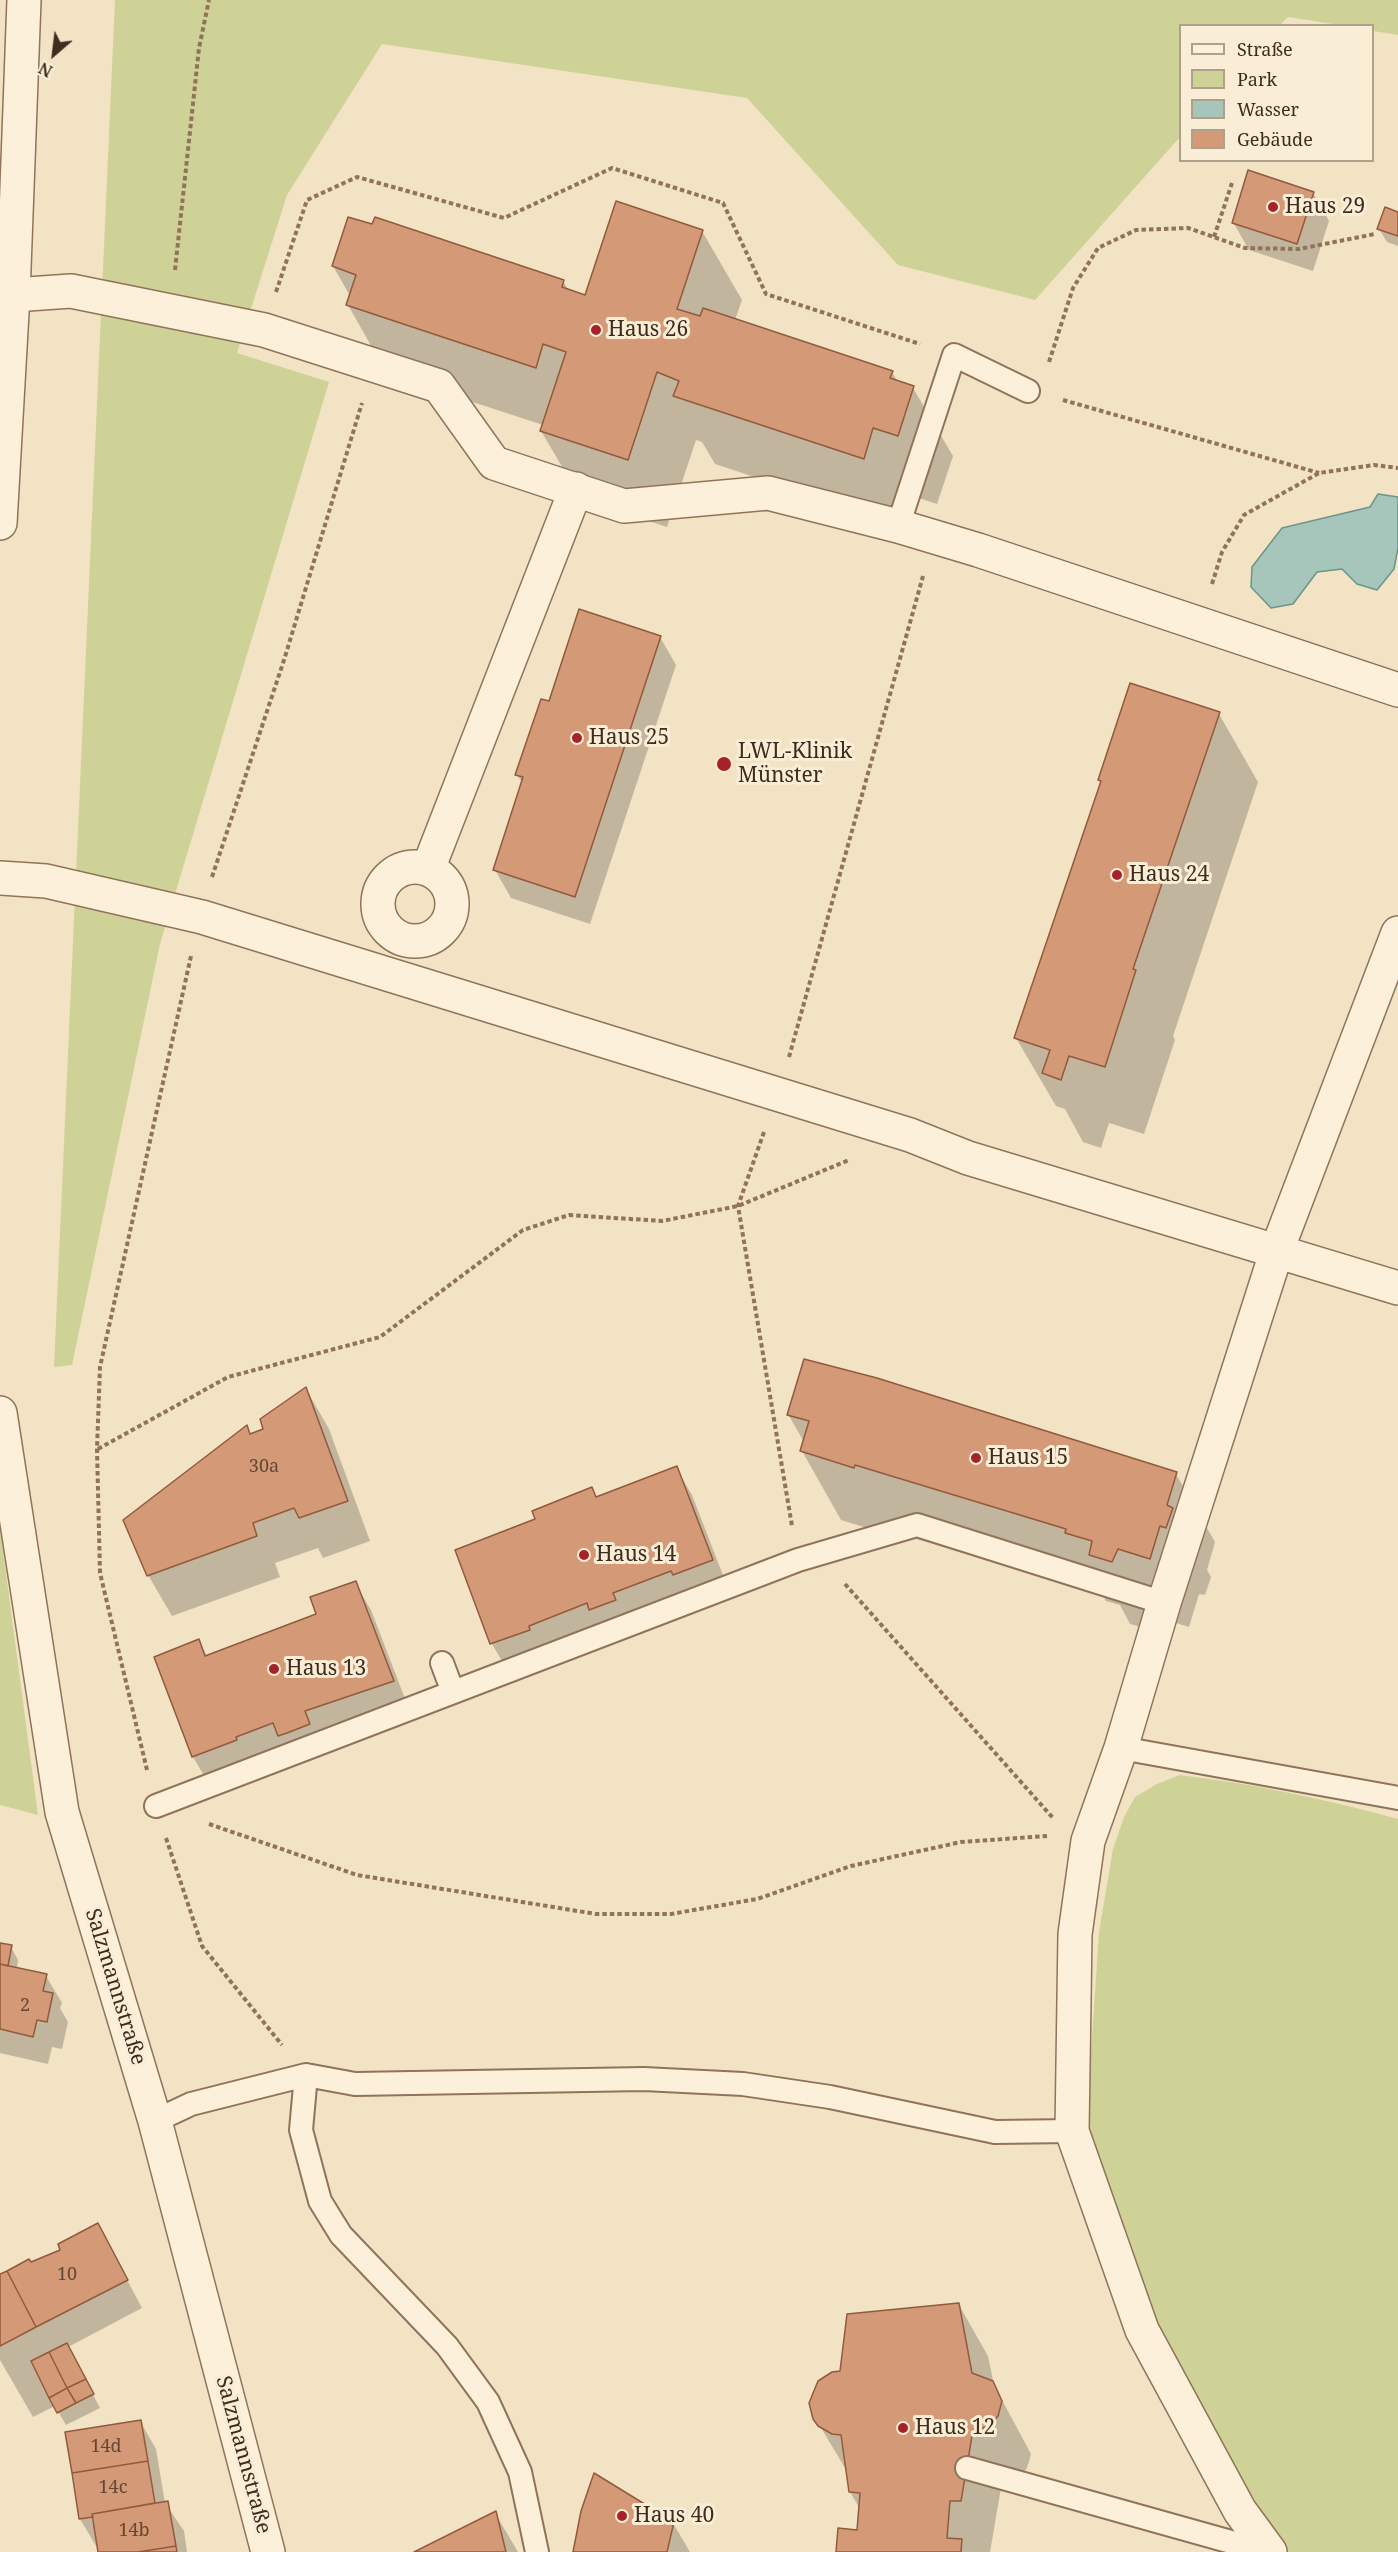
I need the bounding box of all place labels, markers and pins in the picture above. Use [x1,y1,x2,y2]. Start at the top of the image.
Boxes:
place label: Haus 29 [1285,194,1365,220]
marker: Haus 29 [1266,200,1280,214]
place label: Haus 26 [608,317,688,343]
marker: Haus 26 [589,323,603,337]
place label: Haus 25 [589,725,669,751]
marker: Haus 25 [570,731,584,745]
place label: LWL-Klinik Münster [738,739,852,789]
marker: LWL-Klinik Münster [715,755,733,773]
place label: Haus 24 [1129,862,1209,888]
marker: Haus 24 [1110,868,1124,882]
place label: Haus 15 [988,1445,1068,1471]
marker: Haus 15 [969,1451,983,1465]
place label: Haus 14 [596,1542,676,1568]
marker: Haus 14 [577,1548,591,1562]
place label: Haus 13 [286,1656,366,1682]
marker: Haus 13 [267,1662,281,1676]
place label: Haus 12 [915,2415,995,2441]
marker: Haus 12 [896,2421,910,2435]
place label: Haus 40 [634,2503,714,2529]
marker: Haus 40 [615,2509,629,2523]

